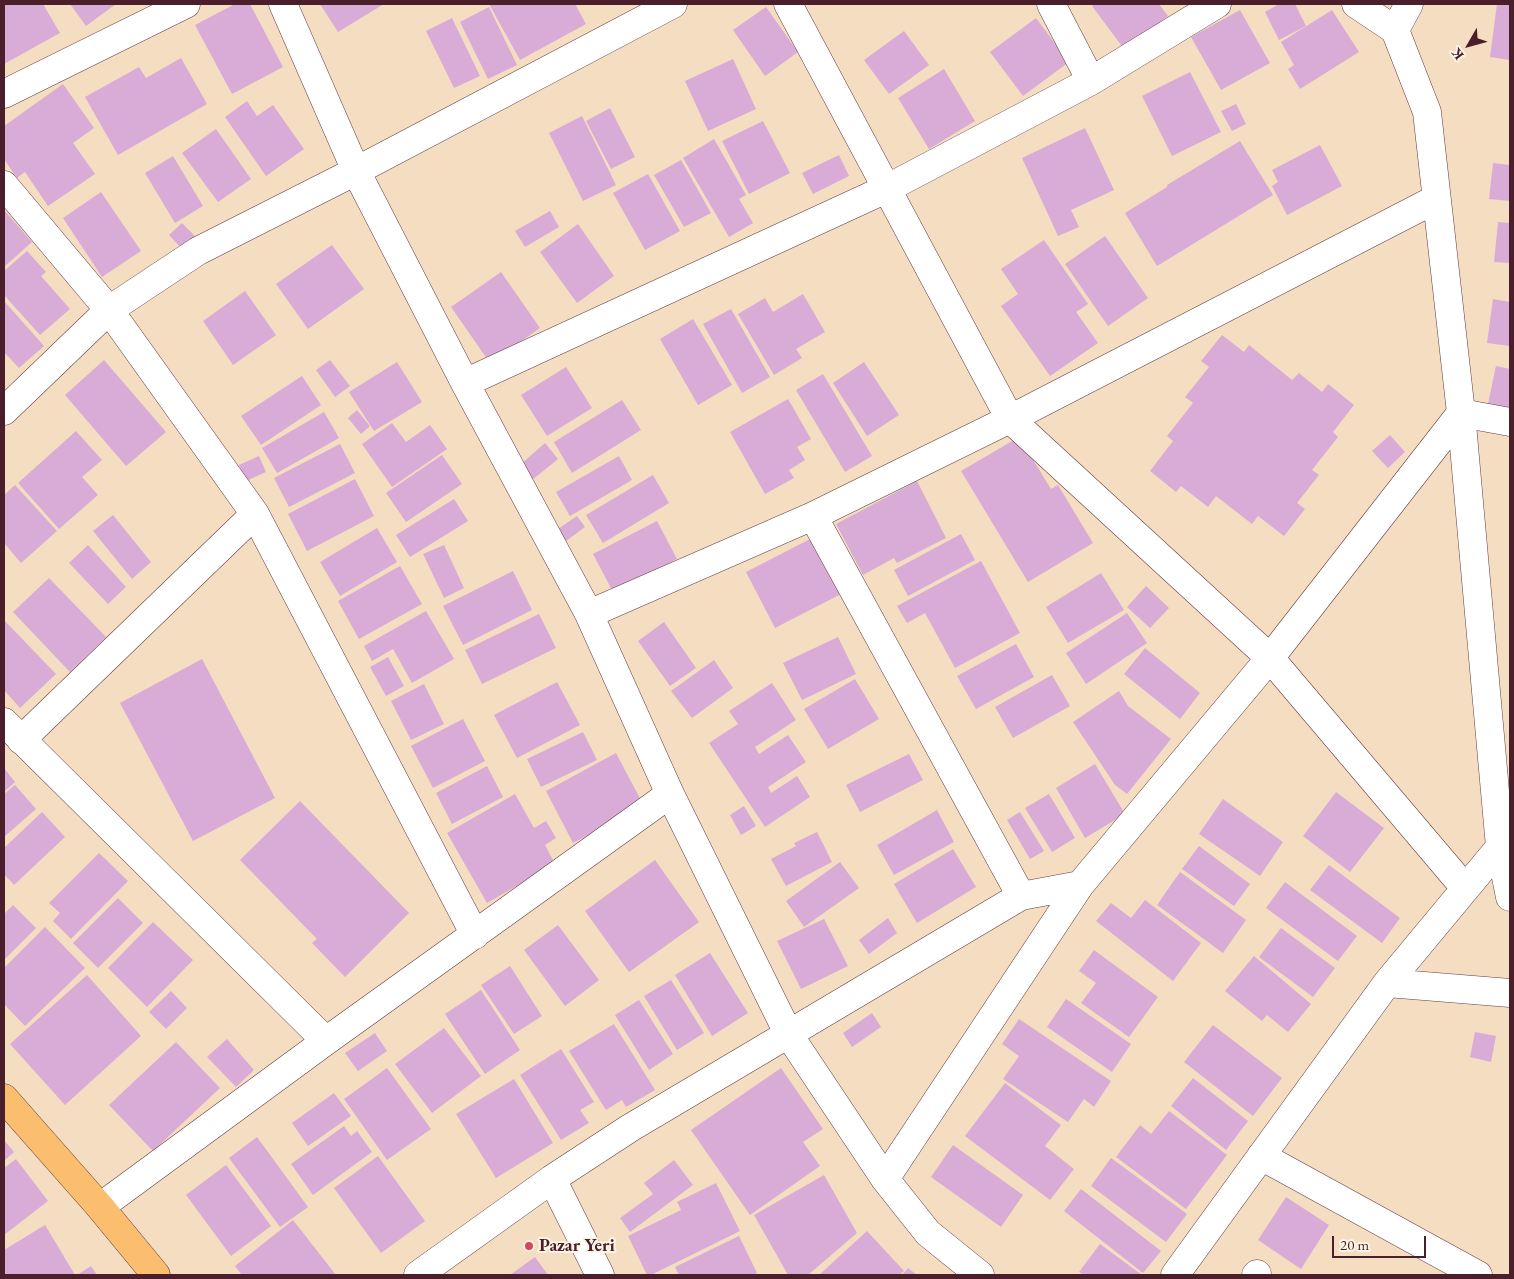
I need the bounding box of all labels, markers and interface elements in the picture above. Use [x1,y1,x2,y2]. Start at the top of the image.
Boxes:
north arrow [1444,20,1494,70]
text: K [1447,44,1468,64]
scale bar [1334,1226,1428,1258]
place label: Pazar Yeri [539,1235,615,1257]
text: 20 m [1340,1235,1369,1254]
marker: Pazar Yeri [523,1240,535,1252]

